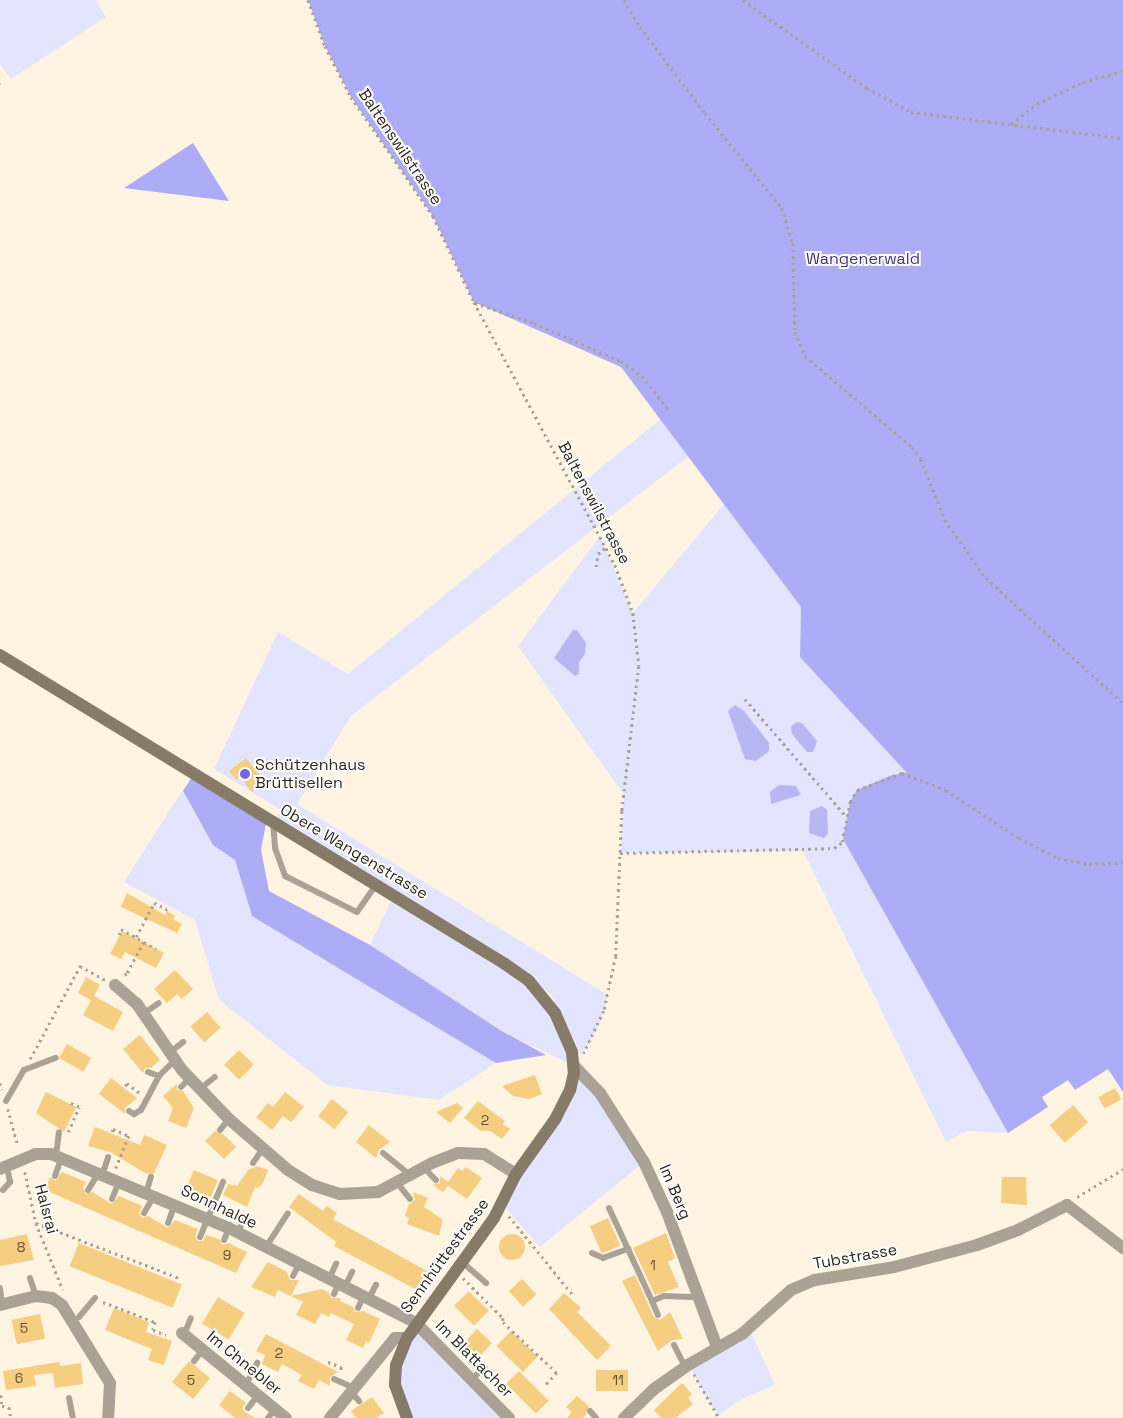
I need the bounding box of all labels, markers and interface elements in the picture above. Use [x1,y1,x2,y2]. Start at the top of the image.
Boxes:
street label: Baltenswilstrasse [354,85,446,209]
park label: Wangenerwald [806,249,920,269]
street label: Baltenswilstrasse [554,439,634,567]
place label: Schützenhaus Brüttisellen [255,755,366,793]
marker: Schützenhaus Brüttisellen [239,768,251,780]
street label: Obere Wangenstrasse [277,800,431,904]
house number: 2 [481,1112,489,1128]
street label: Im Berg [655,1162,695,1222]
street label: Sonnhalde [178,1181,260,1233]
street label: Halsrai [30,1182,62,1236]
street label: Sennhüttestrasse [397,1195,493,1317]
house number: 8 [17,1239,25,1255]
street label: Tubstrasse [811,1240,899,1274]
house number: 9 [223,1247,231,1263]
house number: 1 [650,1257,656,1273]
street label: Im Blattacher [431,1316,517,1402]
house number: 5 [20,1320,28,1336]
street label: Im Chnebler [203,1327,285,1399]
house number: 2 [275,1345,283,1361]
house number: 6 [15,1370,23,1386]
house number: 5 [187,1372,195,1388]
house number: 11 [612,1372,624,1388]

